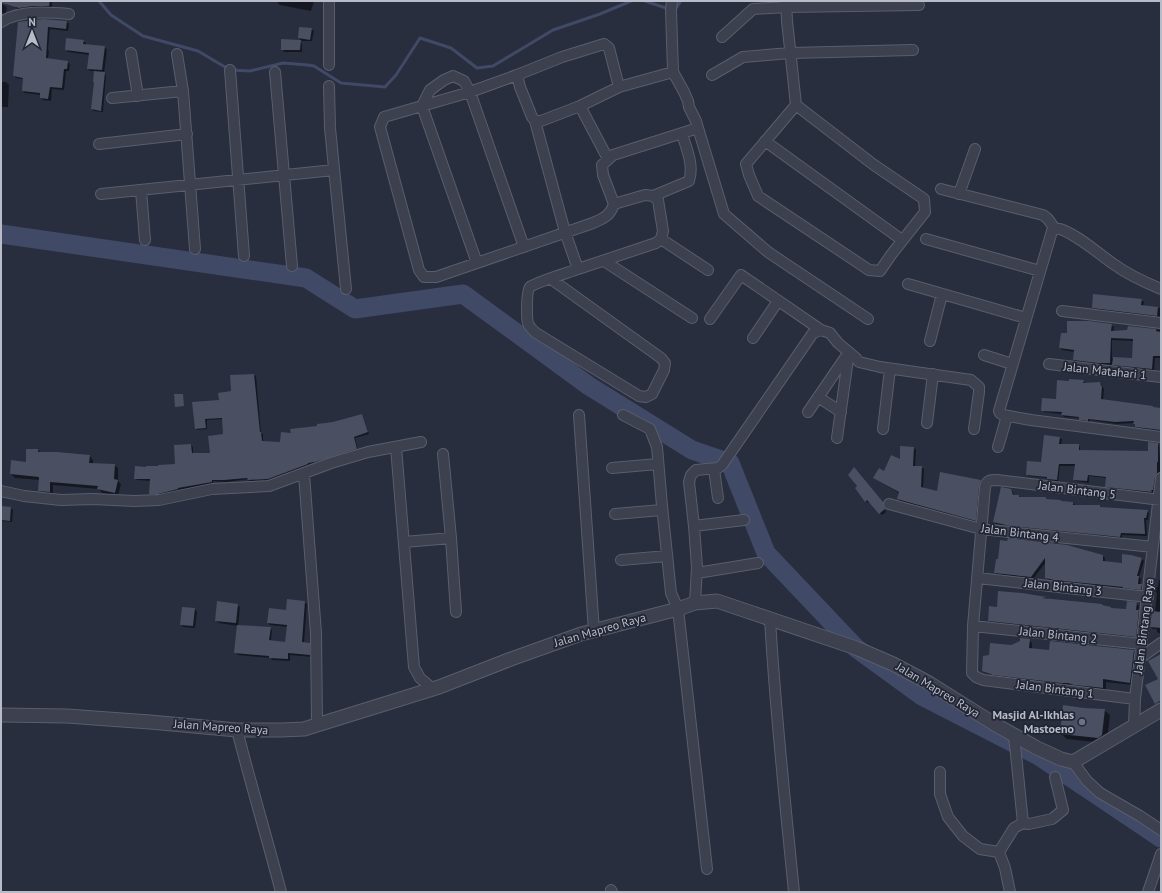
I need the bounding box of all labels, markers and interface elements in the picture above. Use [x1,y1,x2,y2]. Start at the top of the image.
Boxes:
north arrow [12,12,52,52]
text: N [28,15,36,29]
street label: Jalan Matahari 1 [1062,359,1147,382]
street label: Jalan Bintang 5 [1036,477,1117,502]
street label: Jalan Bintang 4 [979,520,1060,545]
street label: Jalan Bintang 3 [1022,575,1103,598]
street label: Jalan Bintang Raya [1130,577,1157,676]
street label: Jalan Mapreo Raya [551,609,648,650]
street label: Jalan Bintang 2 [1017,623,1098,646]
street label: Jalan Mapreo Raya [893,658,983,720]
street label: Jalan Bintang 1 [1014,676,1095,701]
place label: Masjid Al-Ikhlas Mastoeno [992,707,1075,736]
street label: Jalan Mapreo Raya [172,716,269,737]
marker: Masjid Al-Ikhlas Mastoeno [1077,717,1087,727]

